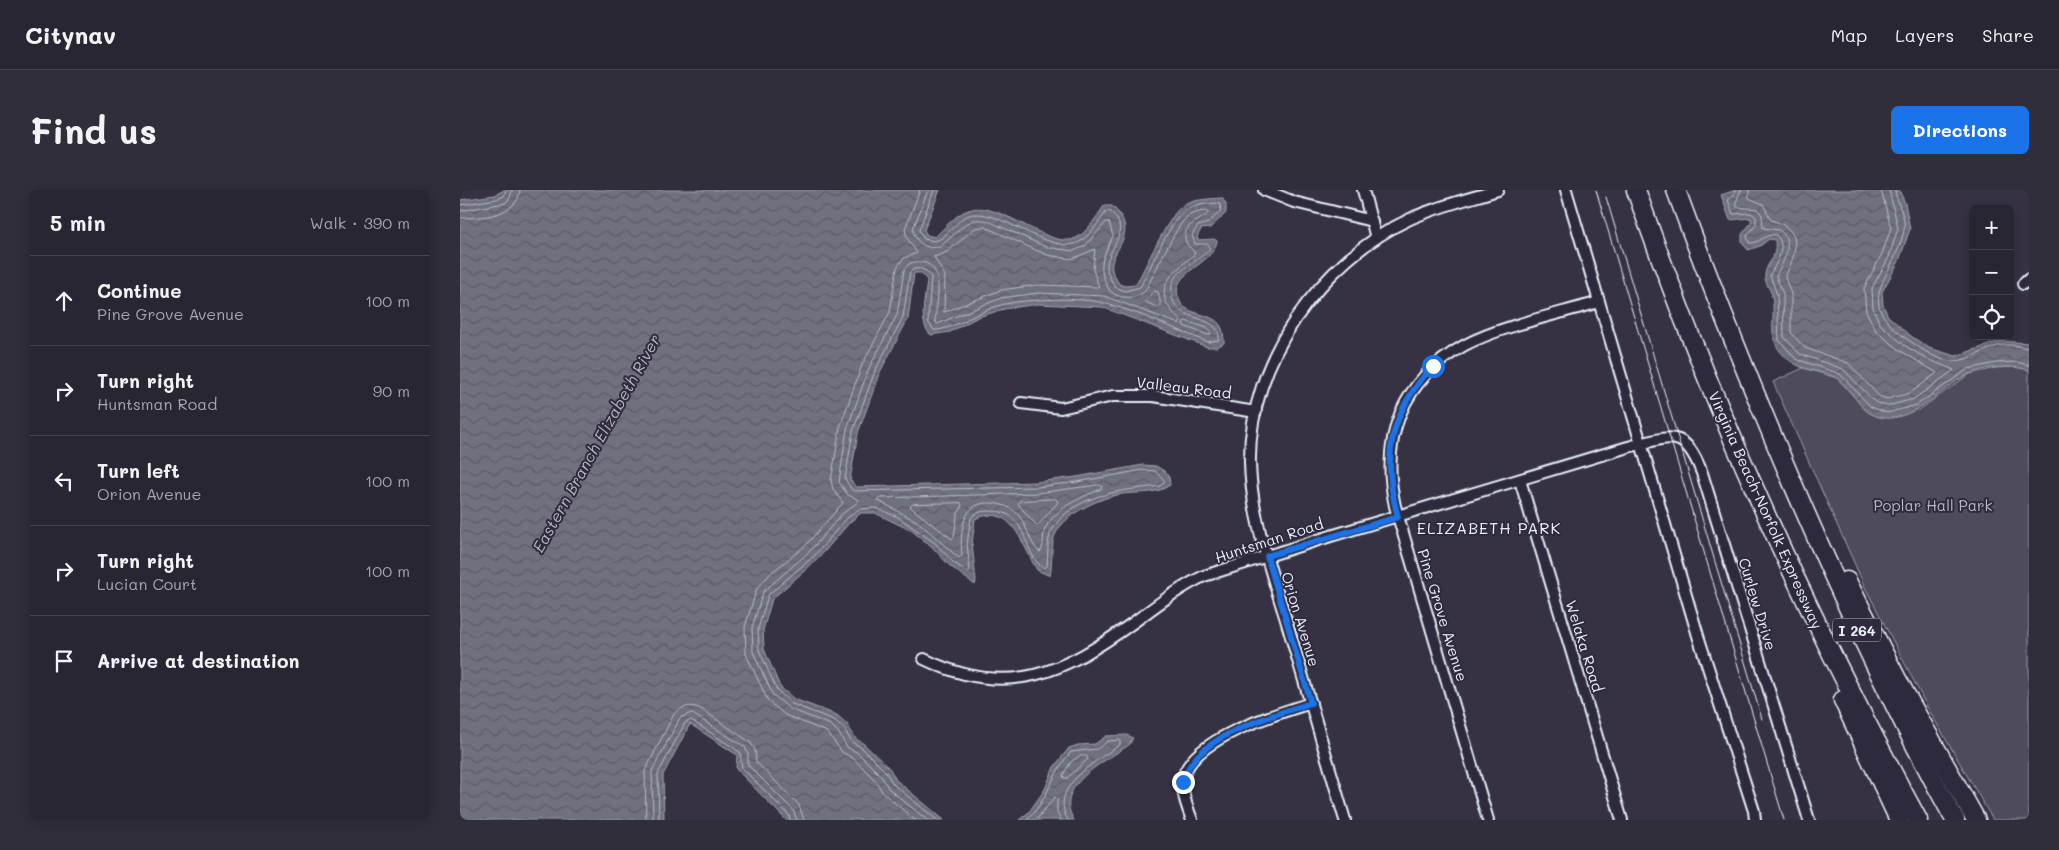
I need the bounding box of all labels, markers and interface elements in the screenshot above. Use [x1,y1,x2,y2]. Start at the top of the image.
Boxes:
text: Citynav [25,19,116,50]
text: Map [1831,23,1867,47]
text: Layers [1895,23,1954,47]
text: Share [1982,23,2034,47]
button: Directions [1891,106,2029,154]
text: Find us [30,107,157,153]
map controls [1969,205,2014,340]
button: + [1969,205,2014,250]
text: 5 min [50,209,106,236]
text: Walk · 390 m [310,212,410,233]
button: − [1969,250,2014,295]
text: Continue [97,278,182,303]
icon: ahead [50,287,78,315]
text: 100 m [365,290,410,311]
button: locate [1969,295,2014,340]
text: Pine Grove Avenue [97,303,244,324]
water label: Eastern Branch Elizabeth River [527,330,665,556]
route start [1422,355,1445,378]
text: Turn right [97,368,194,393]
street label: Valleau Road [1135,371,1233,403]
icon: right [50,377,78,405]
text: 90 m [373,380,410,401]
street label: Virginia Beach-Norfolk Expressway [1704,388,1828,632]
text: Huntsman Road [97,393,217,414]
text: Turn left [97,458,180,483]
icon: left [50,467,78,495]
text: 100 m [365,470,410,491]
text: Orion Avenue [97,483,201,504]
park label: Poplar Hall Park [1873,495,1993,515]
street label: Huntsman Road [1212,513,1326,567]
district label: ELIZABETH PARK [1417,517,1561,538]
street label: Pine Grove Avenue [1413,546,1473,684]
text: Turn right [97,548,194,573]
street label: Curlew Drive [1734,555,1782,653]
icon: right [50,557,78,585]
text: 100 m [365,560,410,581]
street label: Orion Avenue [1277,569,1325,669]
text: Lucian Court [97,573,197,594]
street label: Welaka Road [1562,598,1608,694]
road number: I 264 [1833,618,1881,642]
icon: arrive [50,647,78,675]
text: Arrive at destination [97,648,300,673]
route end [1172,771,1195,794]

